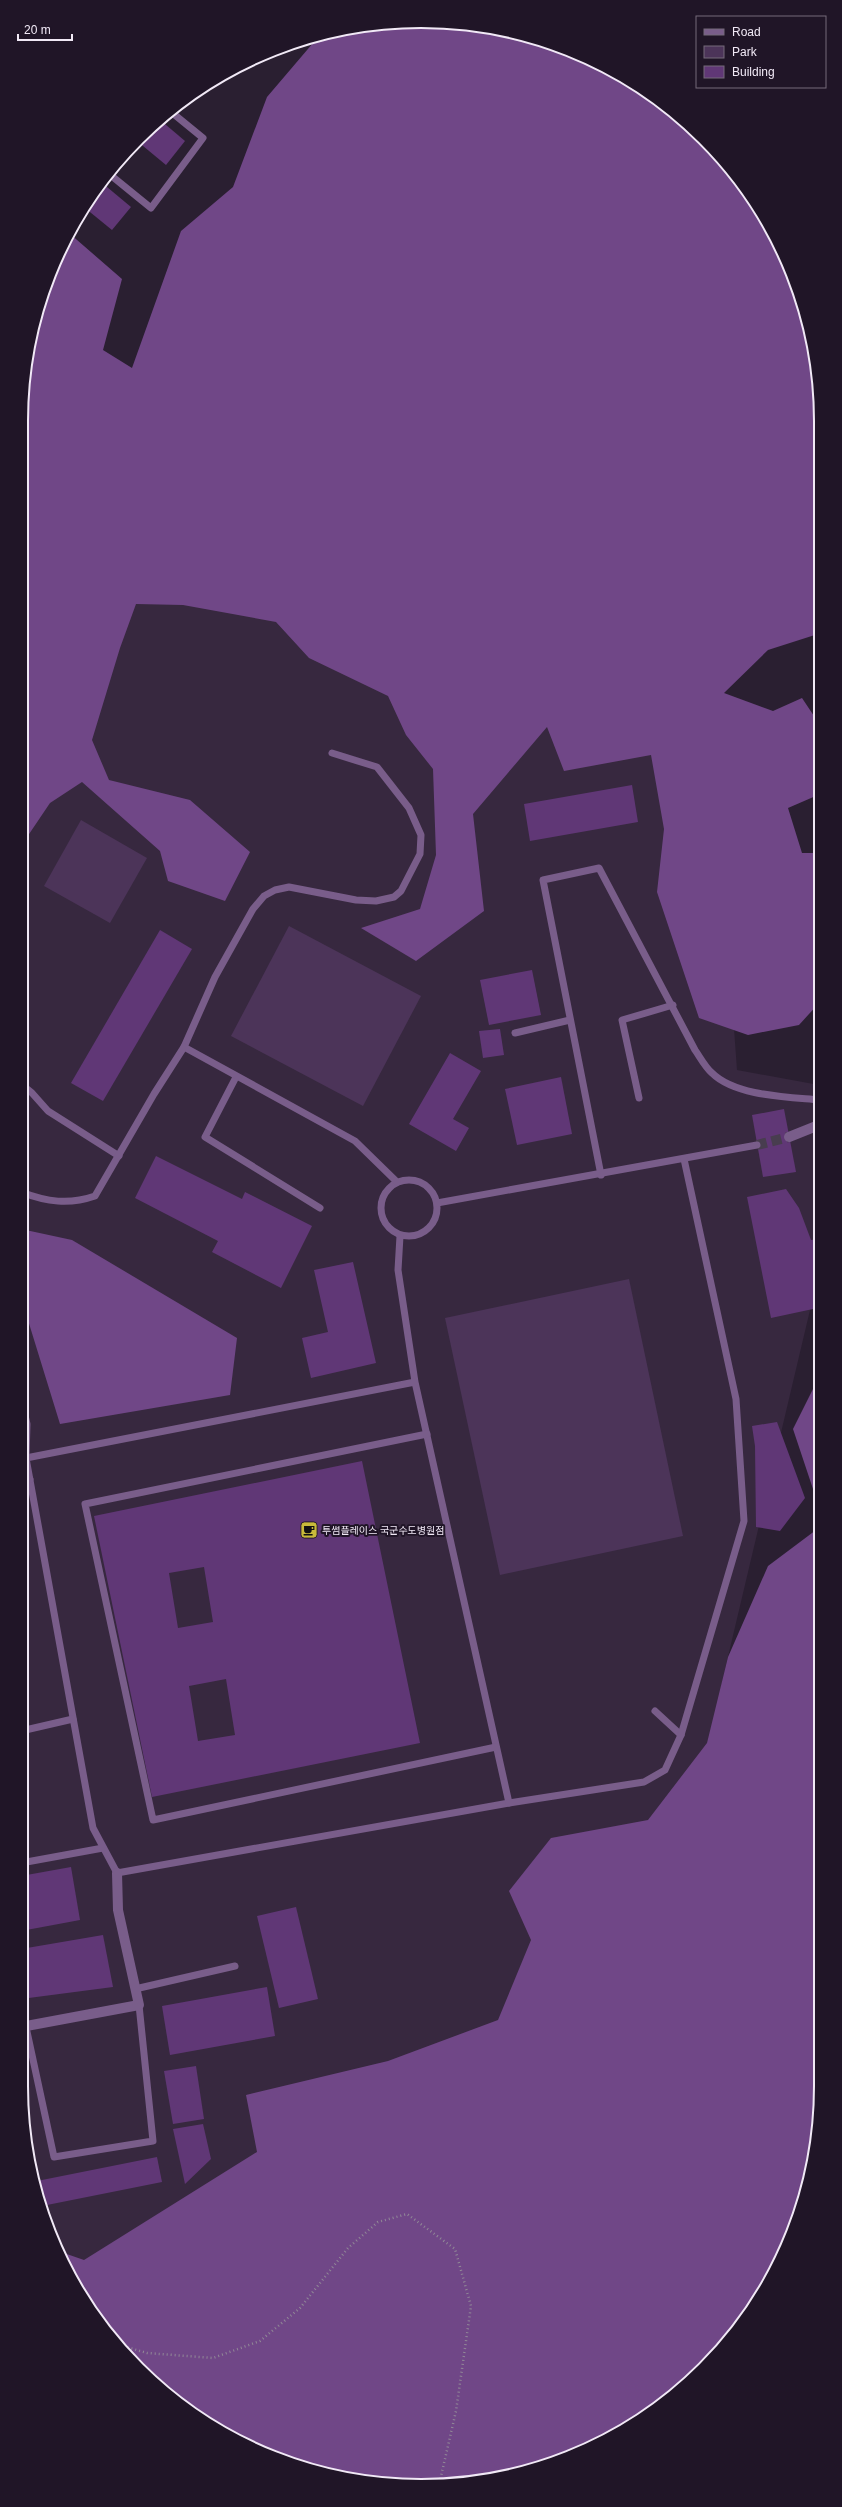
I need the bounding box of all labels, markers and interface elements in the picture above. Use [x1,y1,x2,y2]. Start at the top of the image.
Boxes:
scale bar [18,16,72,42]
legend [696,16,826,88]
text: 20 m [24,23,51,37]
text: Road [732,25,761,39]
text: Park [732,45,758,59]
text: Building [732,65,775,79]
cafe icon: 투썸플레이스 국군수도병원점 [299,1520,319,1540]
place label: 투썸플레이스 국군수도병원점 [322,1525,444,1536]

